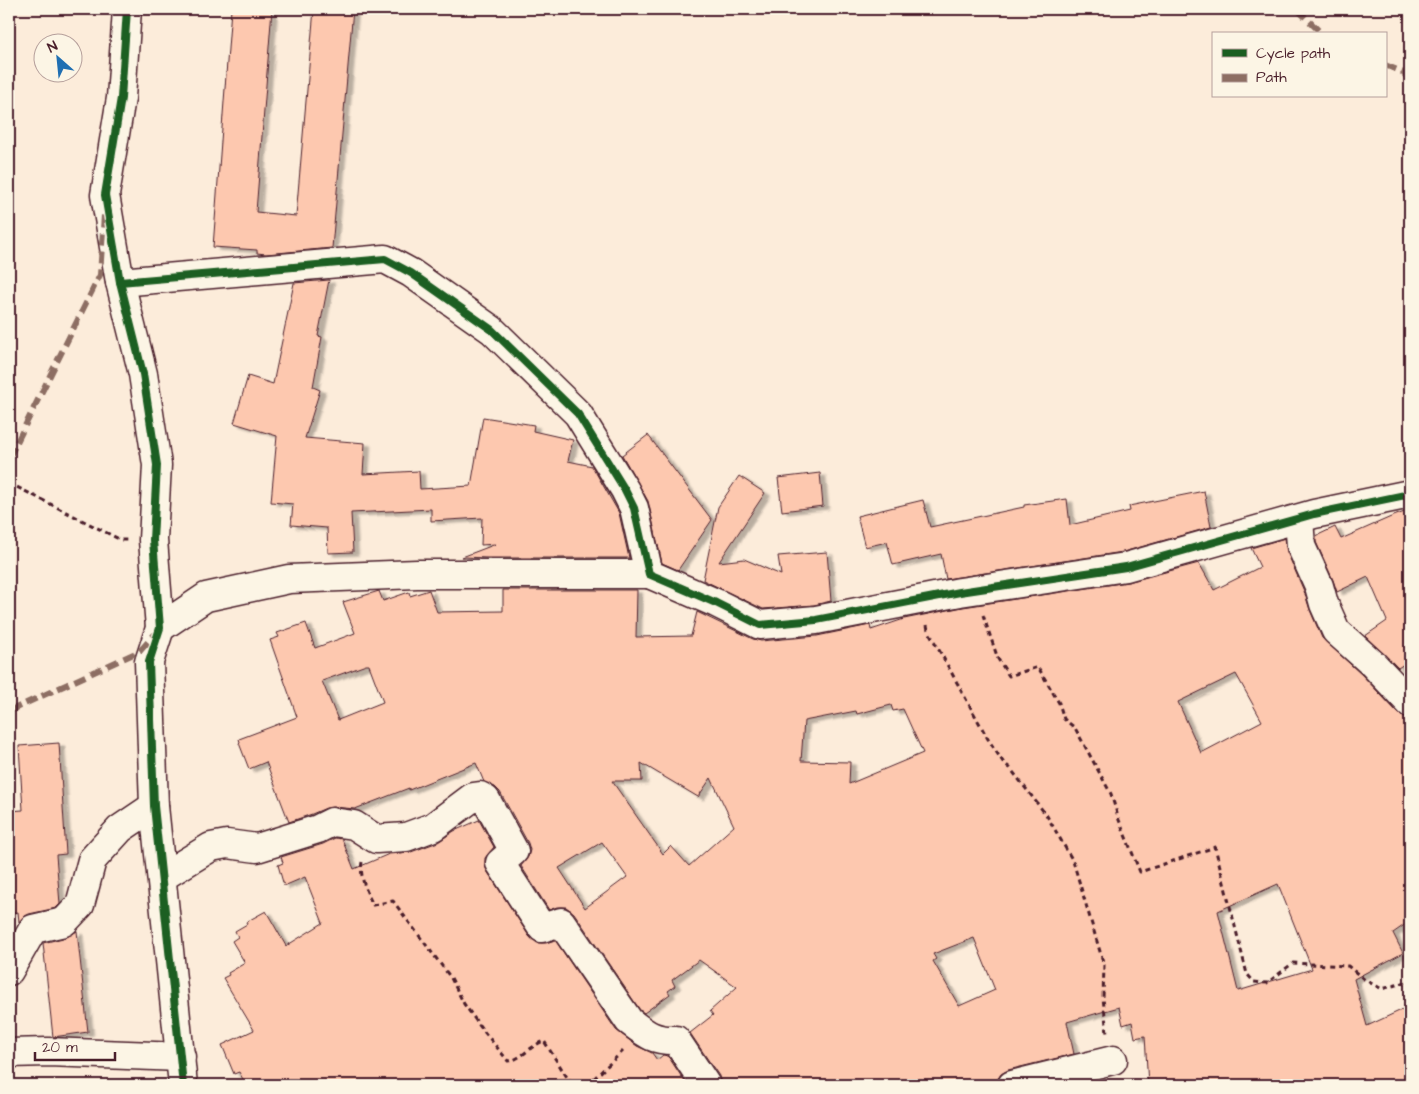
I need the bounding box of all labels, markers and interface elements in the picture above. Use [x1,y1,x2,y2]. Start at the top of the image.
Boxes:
north arrow [32,32,82,82]
legend [1212,32,1386,98]
text: N [44,36,61,58]
text: Cycle path [1256,43,1331,65]
text: Path [1256,67,1287,88]
scale bar [35,1029,115,1061]
text: 20 m [42,1037,78,1058]

